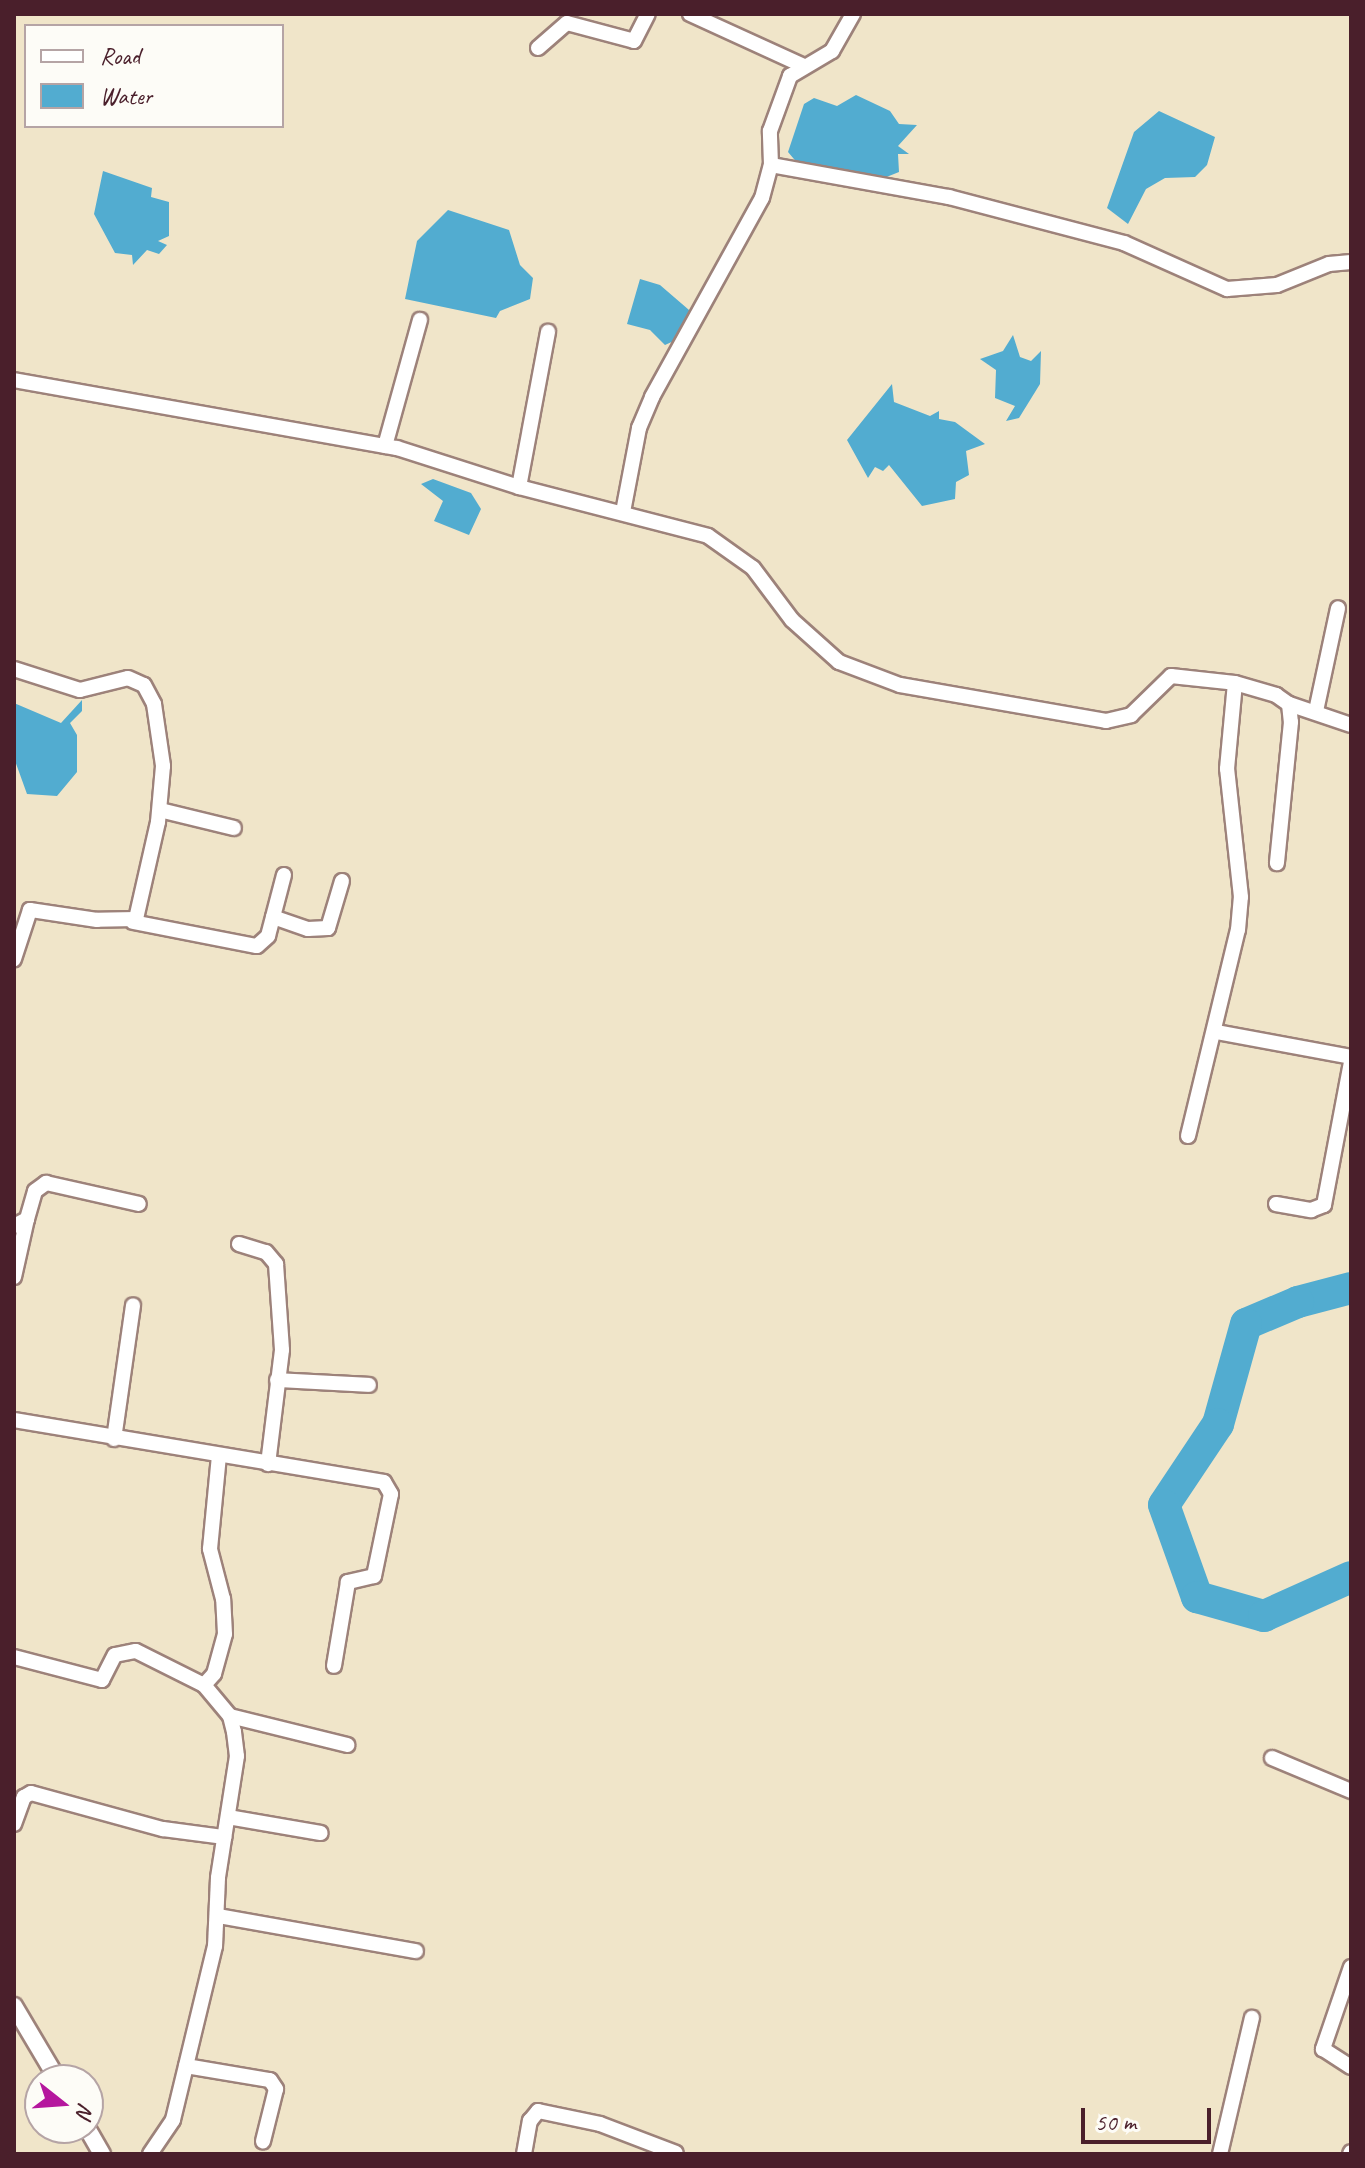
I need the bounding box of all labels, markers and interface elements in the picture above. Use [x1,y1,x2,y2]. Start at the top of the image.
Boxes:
legend [24,24,284,128]
text: Road [100,41,140,71]
text: Water [100,81,152,111]
north arrow [24,2064,104,2144]
scale bar [1085,2092,1215,2142]
text: N [70,2100,100,2121]
text: 50 m [1095,2107,1136,2137]

